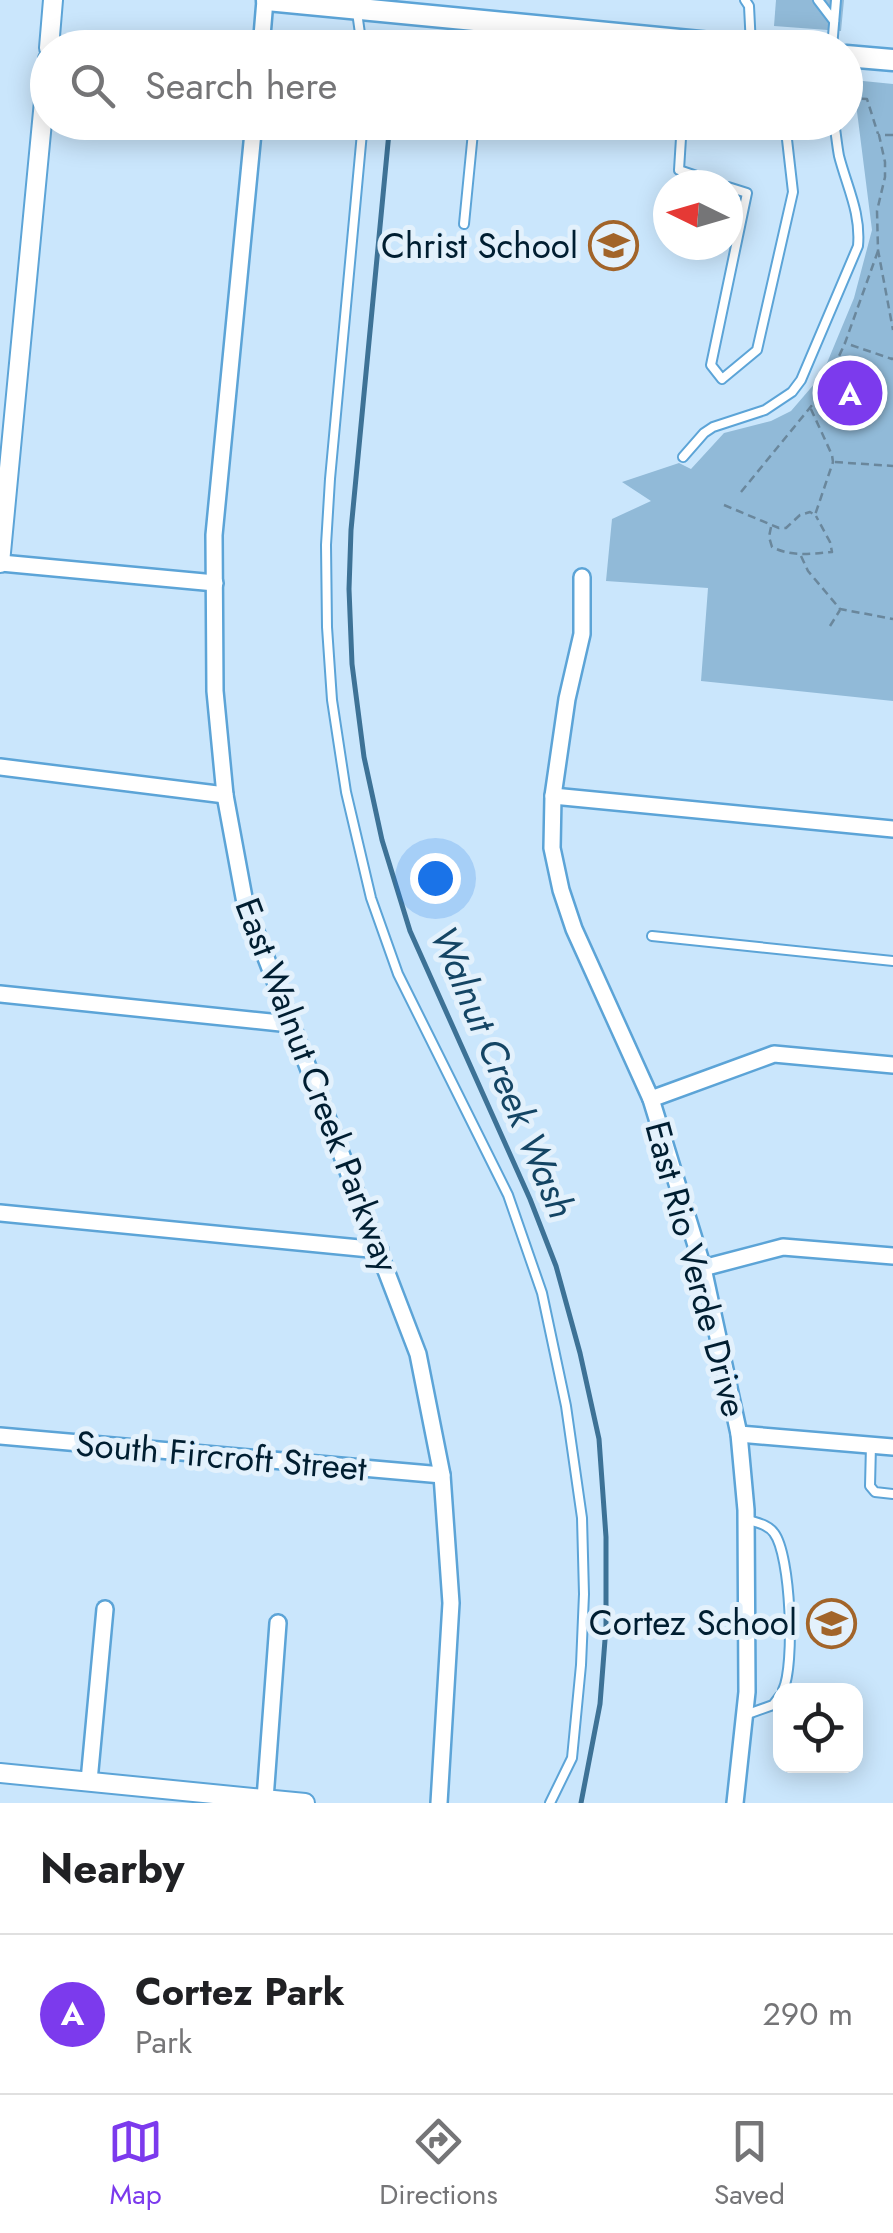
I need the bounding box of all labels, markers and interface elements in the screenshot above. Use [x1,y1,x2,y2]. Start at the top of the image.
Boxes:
search box [30,30,863,140]
icon: search [65,58,120,113]
text: Search here [145,58,337,113]
north arrow [653,170,743,260]
school or university icon: Christ School [587,220,639,272]
place label: Christ School [381,221,578,271]
pin: A [818,356,882,430]
your location [410,853,461,904]
street label: East Walnut Creek Parkway [223,891,412,1280]
water label: Walnut Creek Wash [417,918,589,1226]
street label: East Rio Verde Drive [633,1116,759,1422]
street label: South Fircroft Street [73,1418,369,1494]
school or university icon: Cortez School [806,1597,858,1649]
place label: Cortez School [589,1598,797,1648]
map controls [773,1683,863,1773]
button: locate [773,1683,863,1773]
text: Nearby [40,1838,184,1899]
text: Cortez Park [135,1964,345,2019]
text: A [61,1991,84,2037]
text: 290 m [763,1991,853,2037]
text: Park [135,2019,192,2065]
tab: Map [108,2114,163,2215]
tab: Directions [379,2114,498,2215]
tab: Saved [714,2114,785,2215]

